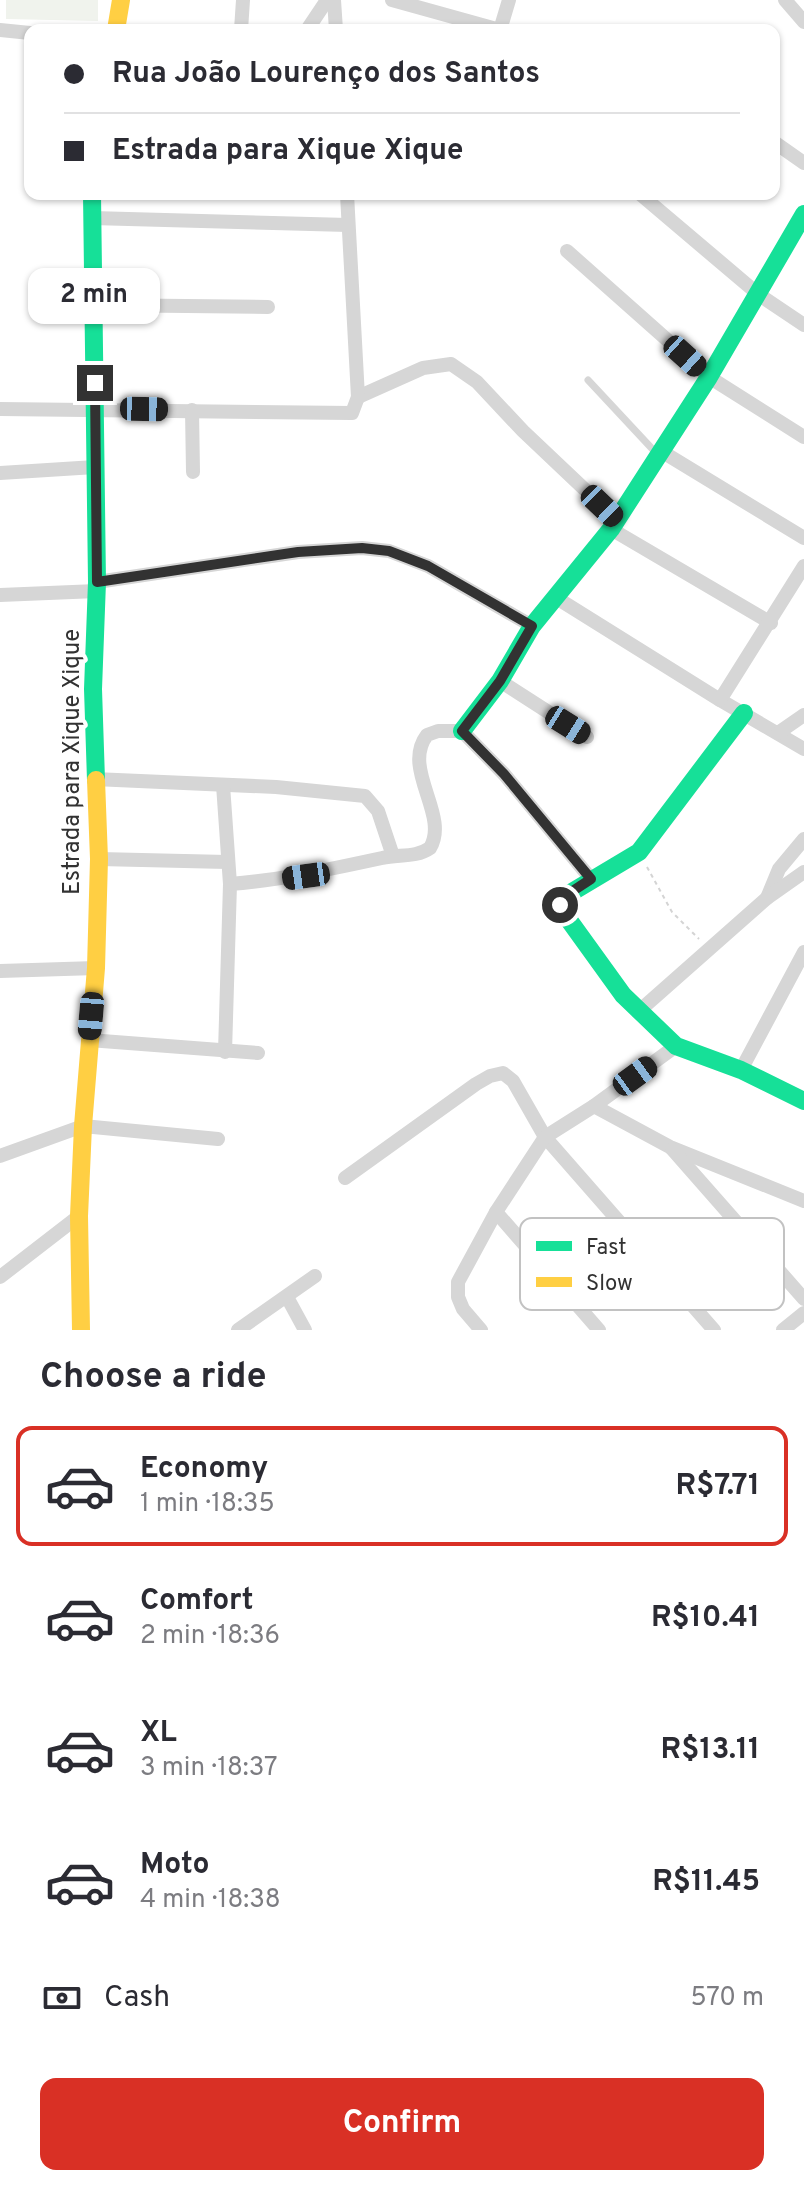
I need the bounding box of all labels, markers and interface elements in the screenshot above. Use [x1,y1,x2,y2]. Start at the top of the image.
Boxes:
text: Rua João Lourenço dos Santos [112,56,540,93]
text: Estrada para Xique Xique [112,133,463,170]
callout: 2 min [29,267,161,323]
text: 2 min [60,279,128,312]
car [659,331,711,381]
route end [77,365,113,401]
car [120,397,168,421]
car [576,481,628,531]
street label: Estrada para Xique Xique [58,629,88,895]
car [541,702,595,748]
car [281,861,331,891]
route start [542,887,578,923]
car [77,991,105,1041]
car [609,1052,661,1100]
legend [520,1218,784,1310]
text: Fast [586,1235,627,1262]
text: Slow [586,1271,633,1298]
text: Choose a ride [40,1355,266,1401]
icon: car [44,1450,116,1522]
text: Economy [140,1451,268,1488]
text: R$7.71 [676,1468,760,1505]
text: 1 min · 18:35 [140,1488,275,1521]
icon: car [44,1582,116,1654]
text: Comfort [140,1583,253,1620]
text: R$10.41 [651,1600,760,1637]
text: 2 min · 18:36 [140,1620,280,1653]
icon: car [44,1714,116,1786]
text: XL [140,1715,177,1752]
text: R$13.11 [661,1732,760,1769]
text: 3 min · 18:37 [140,1752,278,1785]
icon: car [44,1846,116,1918]
text: Moto [140,1847,210,1884]
text: R$11.45 [652,1864,760,1901]
text: 4 min · 18:38 [140,1884,281,1917]
icon: cash [40,1976,84,2020]
text: Cash [104,1980,170,2017]
text: 570 m [690,1982,764,2015]
button: Confirm [40,2078,764,2170]

